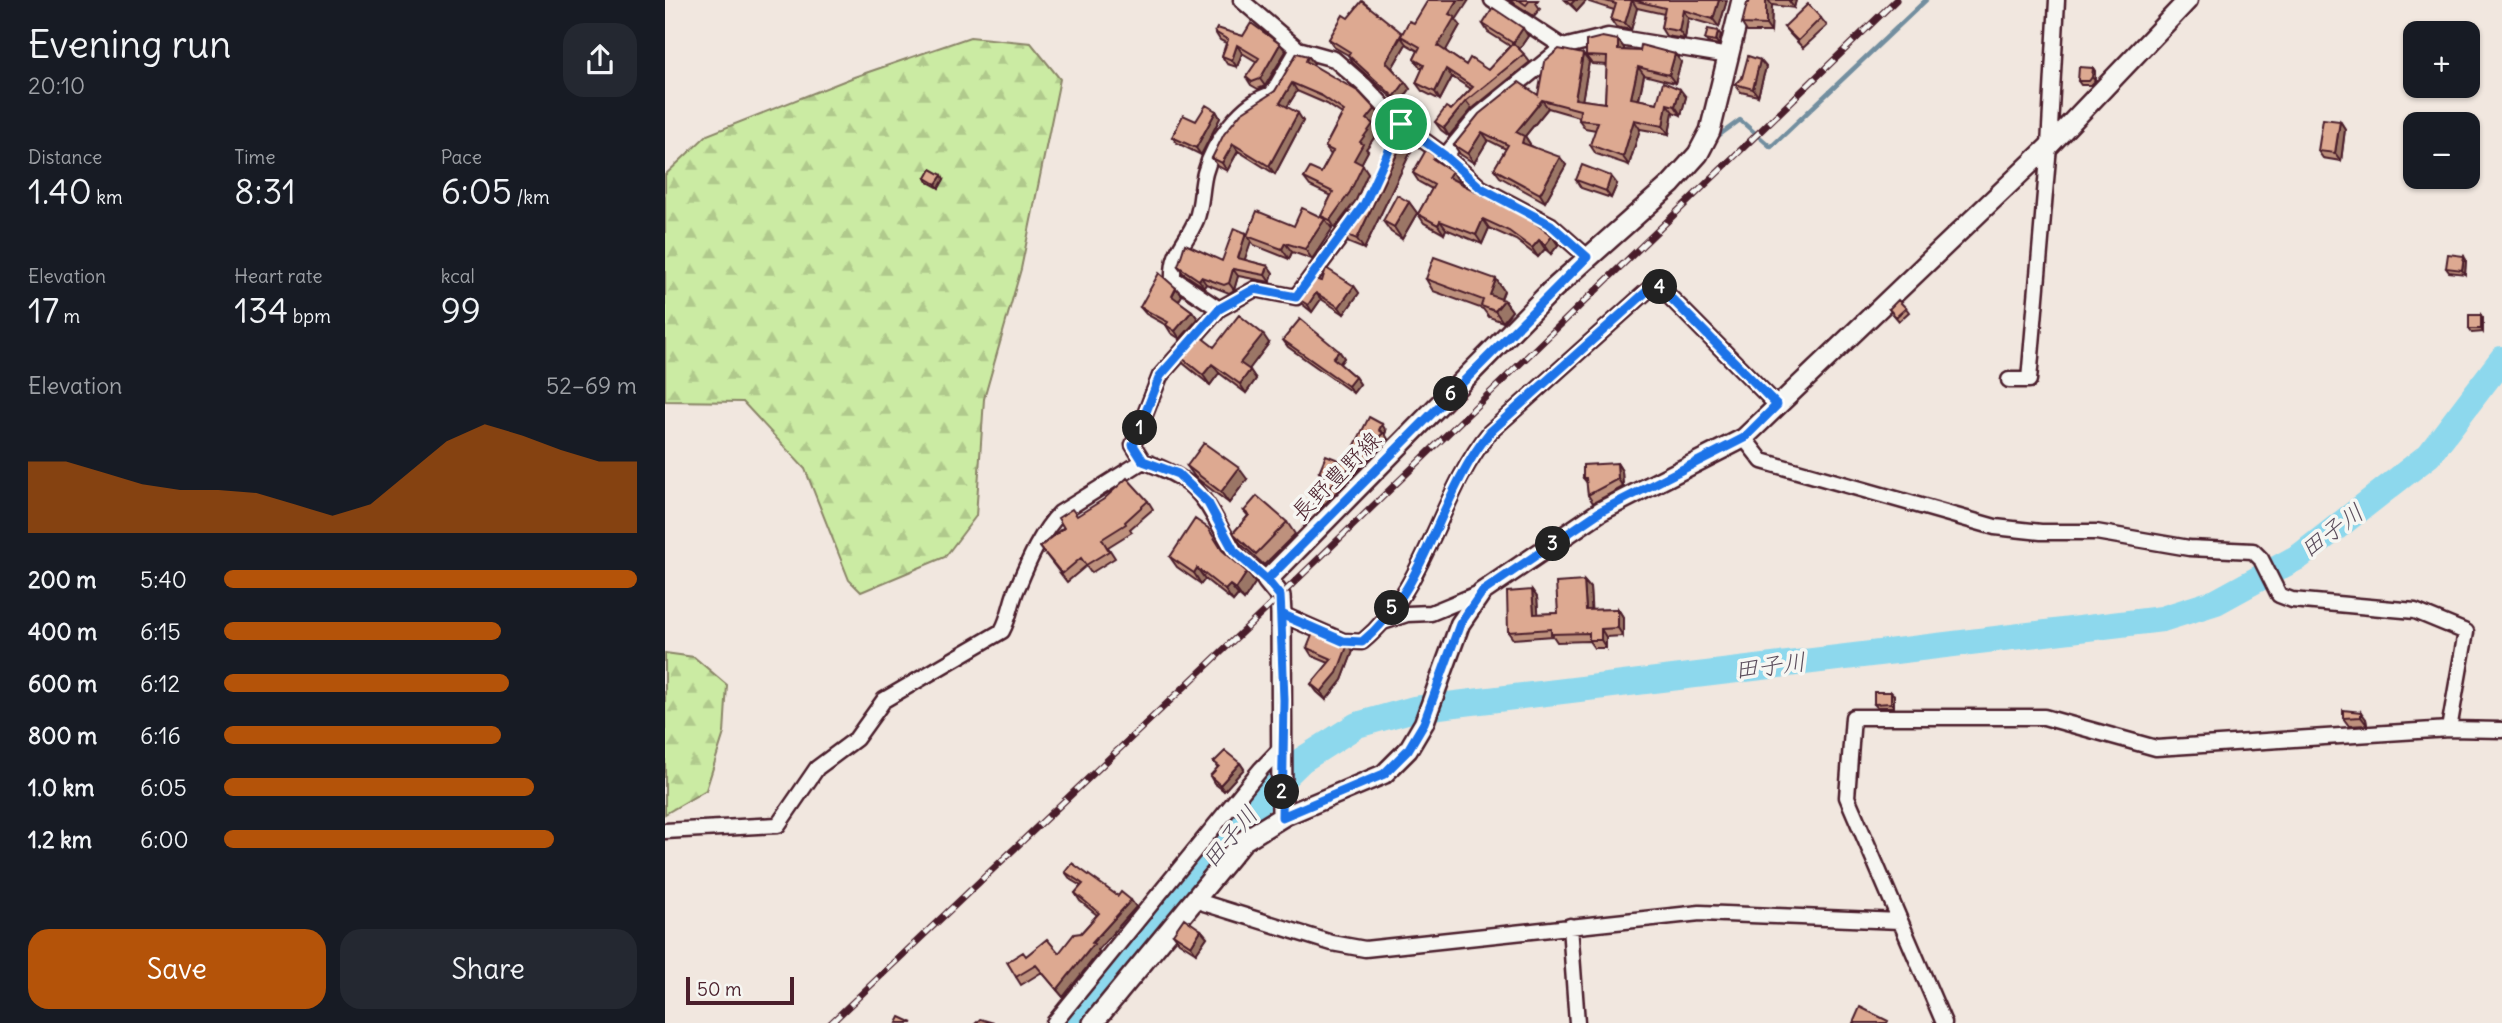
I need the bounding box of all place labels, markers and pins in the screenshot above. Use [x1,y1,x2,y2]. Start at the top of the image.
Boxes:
pin [1371,94,1431,154]
pin: 4 [1643,270,1677,304]
pin: 6 [1433,376,1469,412]
pin: 1 [1123,410,1157,446]
pin: 3 [1535,526,1571,562]
pin: 5 [1375,590,1409,626]
pin: 2 [1265,774,1299,810]

